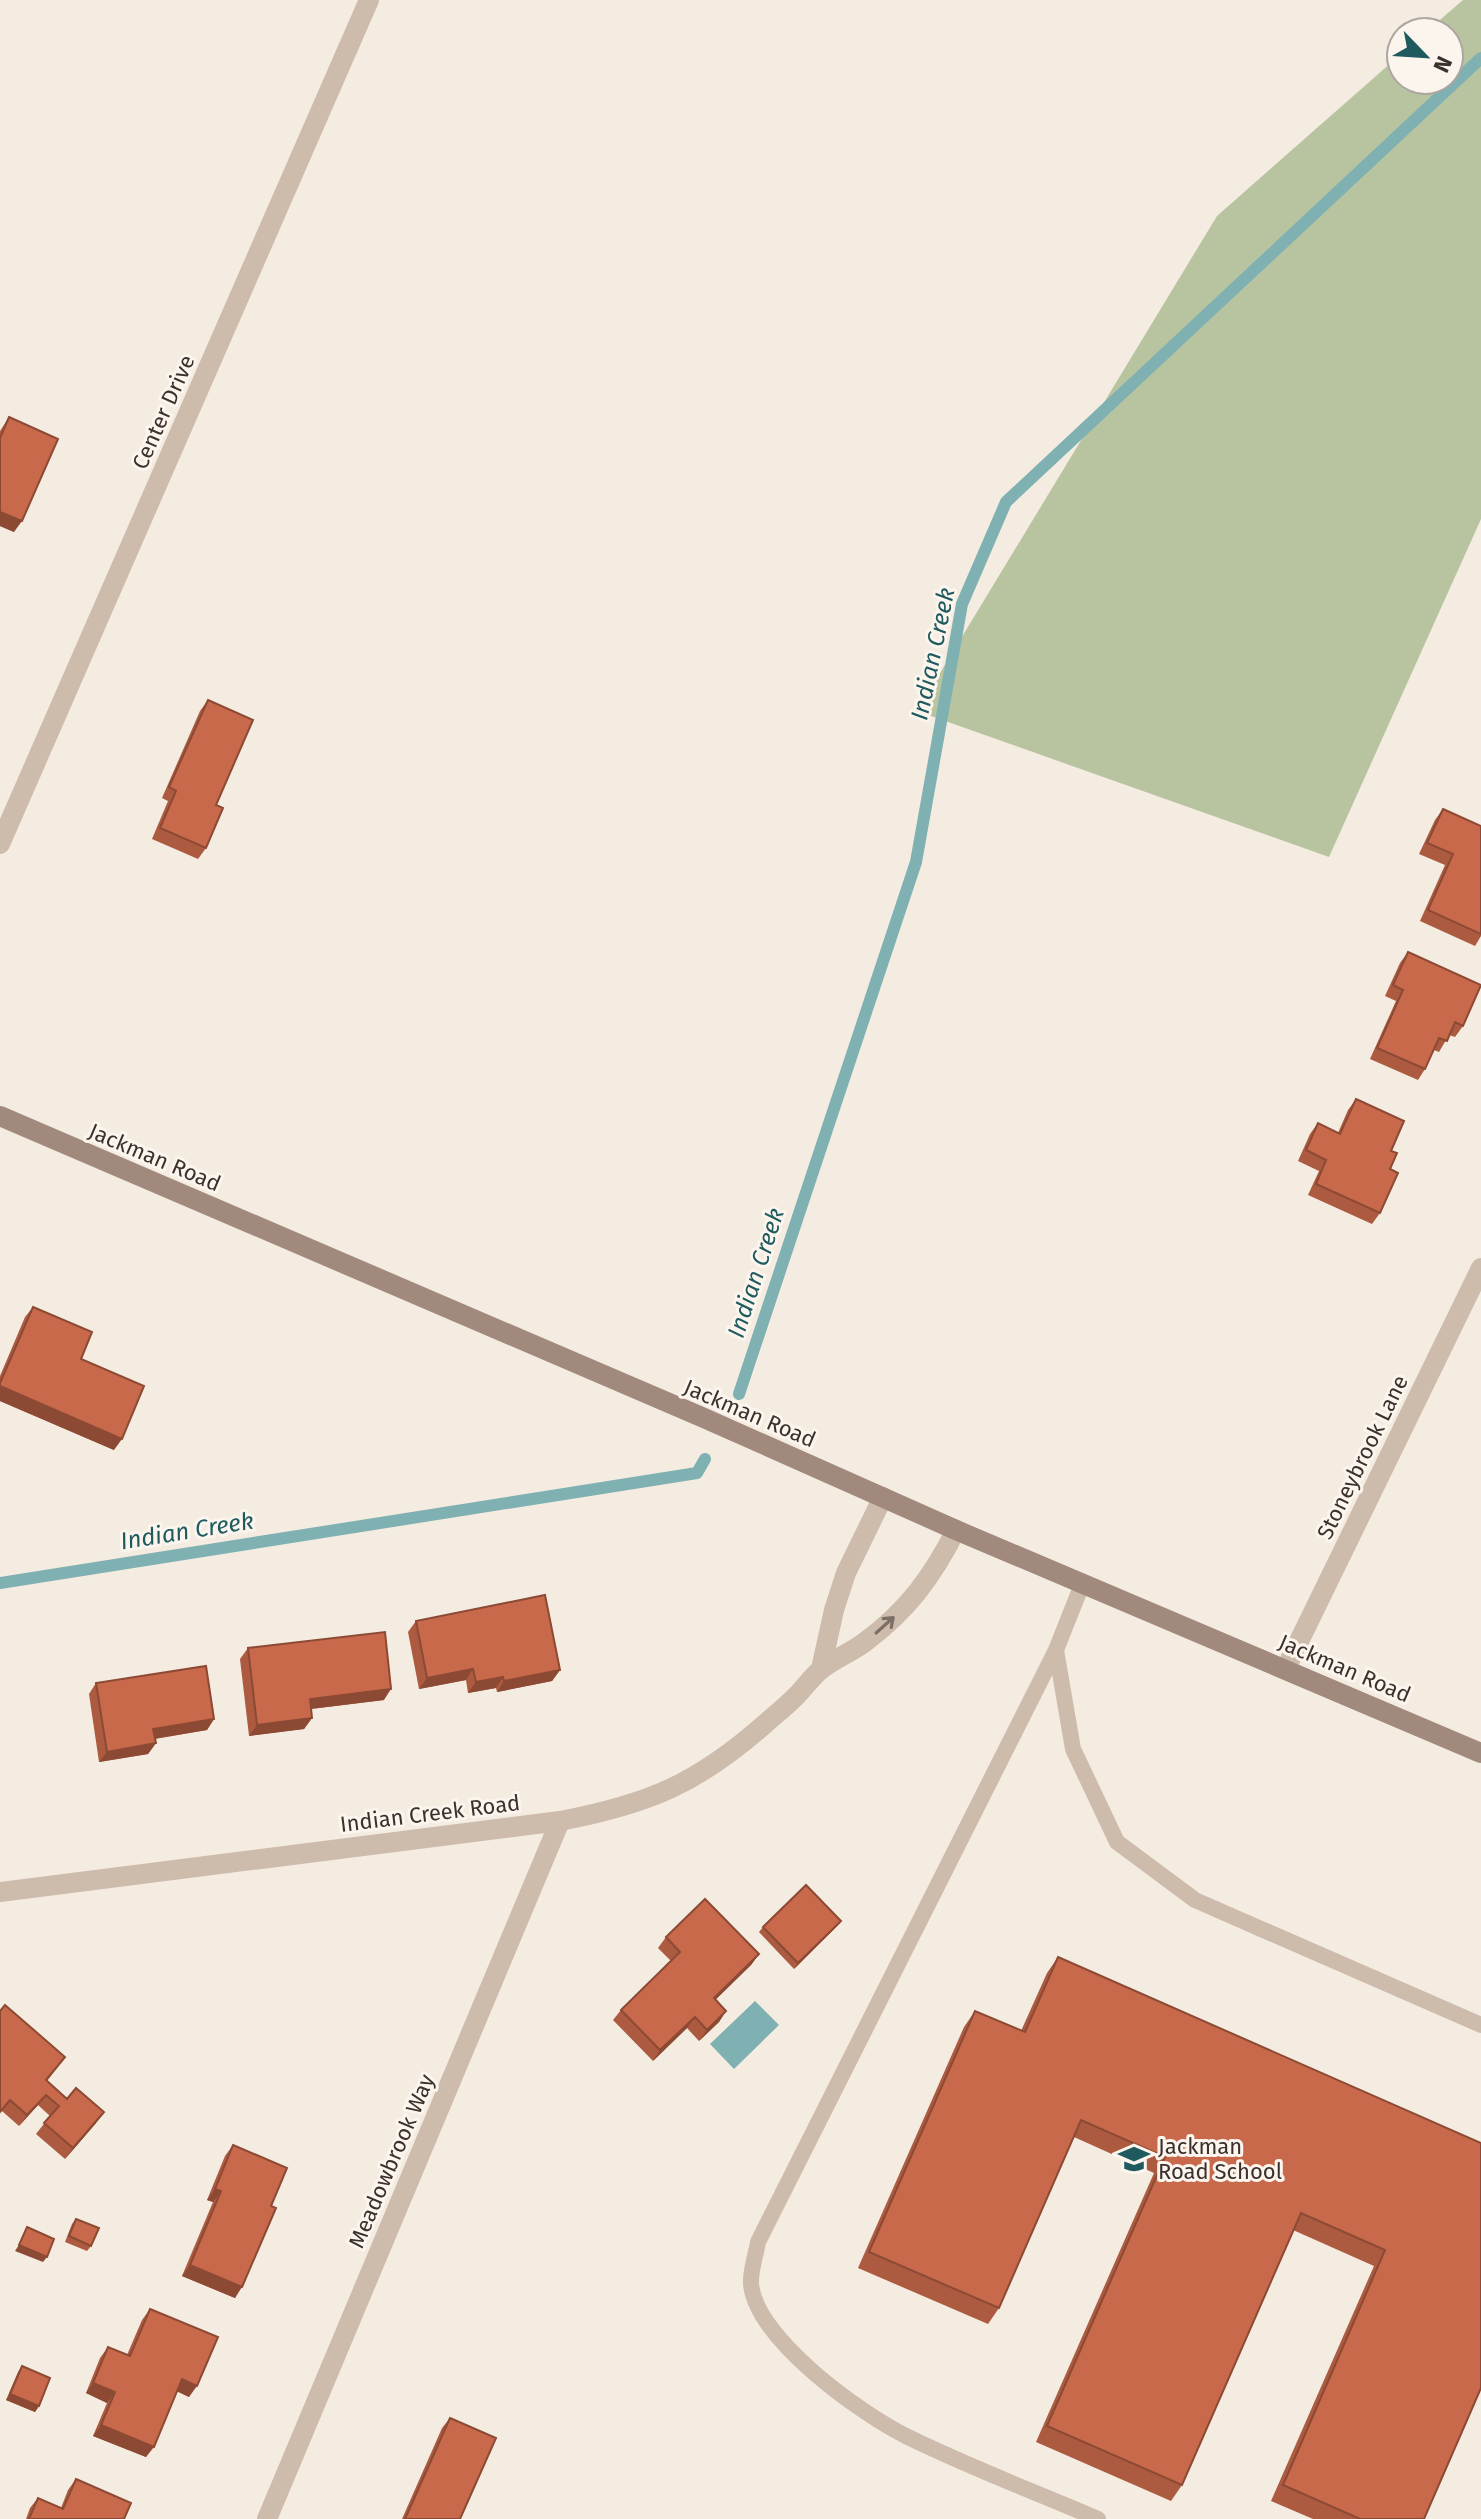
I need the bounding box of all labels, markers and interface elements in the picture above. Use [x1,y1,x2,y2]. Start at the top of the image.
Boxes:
north arrow [1385,16,1465,96]
text: N [1427,52,1458,77]
street label: Center Drive [126,351,201,474]
water label: Indian Creek [905,585,961,723]
street label: Jackman Road [85,1118,225,1197]
water label: Indian Creek [722,1205,790,1341]
street label: Stoneybrook Lane [1311,1371,1414,1544]
street label: Jackman Road [680,1374,820,1453]
water label: Indian Creek [118,1507,256,1555]
one-way arrow [875,1616,895,1635]
street label: Jackman Road [1275,1629,1415,1708]
street label: Indian Creek Road [339,1789,522,1838]
street label: Meadowbrook Way [343,2070,440,2252]
place label: Jackman Road School [1158,2133,1282,2185]
school or university icon: Jackman Road School [1117,2142,1151,2176]

